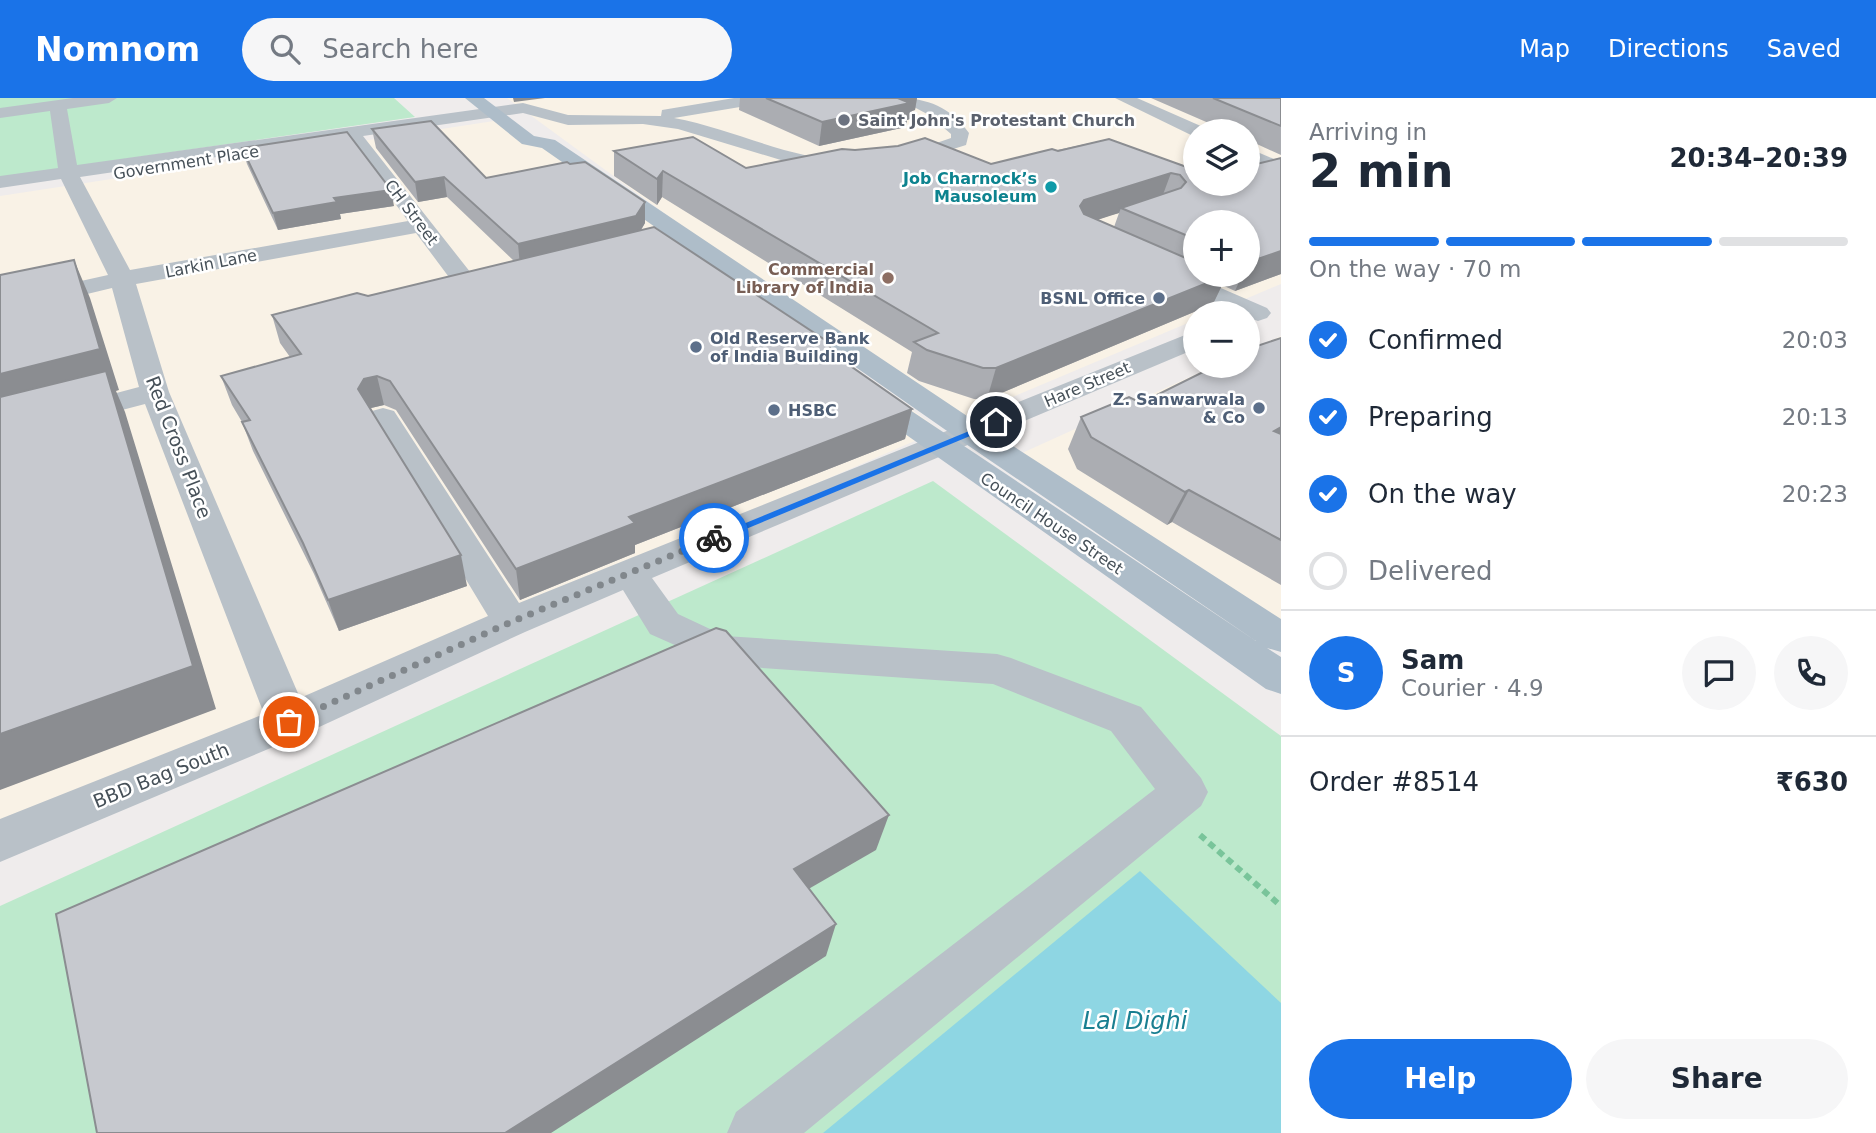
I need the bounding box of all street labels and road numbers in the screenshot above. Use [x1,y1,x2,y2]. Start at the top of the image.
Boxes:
street label: Government Place [112,142,260,183]
street label: CH Street [381,176,442,249]
street label: Larkin Lane [164,245,259,282]
street label: Hare Street [1041,358,1133,411]
street label: Red Cross Place [142,373,216,521]
street label: Council House Street [977,469,1127,578]
street label: BBD Bag South [90,738,232,812]

